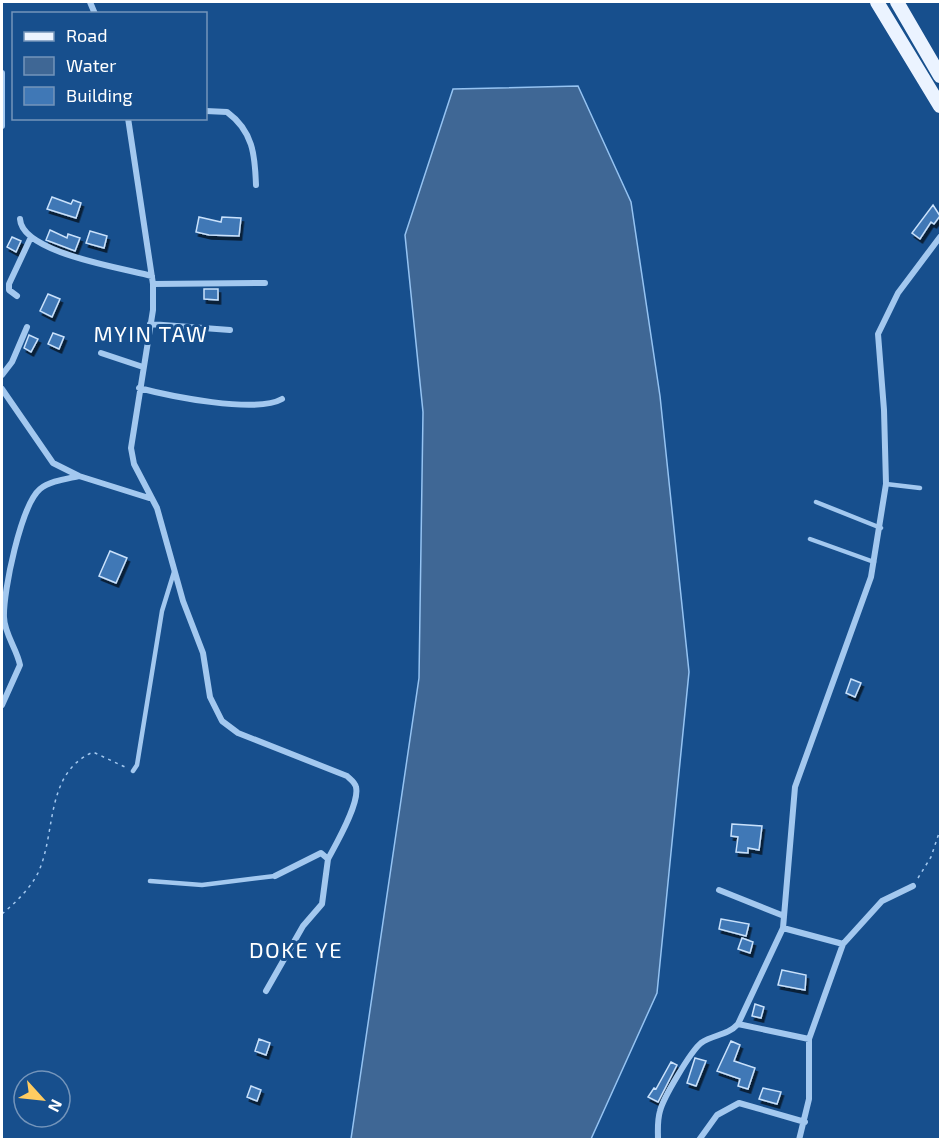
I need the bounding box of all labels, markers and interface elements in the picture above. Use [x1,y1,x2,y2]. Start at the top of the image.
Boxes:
legend [12,12,207,120]
text: Road [66,24,107,46]
text: Water [66,54,116,76]
text: Building [66,84,133,106]
district label: MYIN TAW [94,320,208,346]
district label: DOKE YE [249,936,343,962]
north arrow [12,1069,72,1129]
text: N [45,1097,67,1116]

